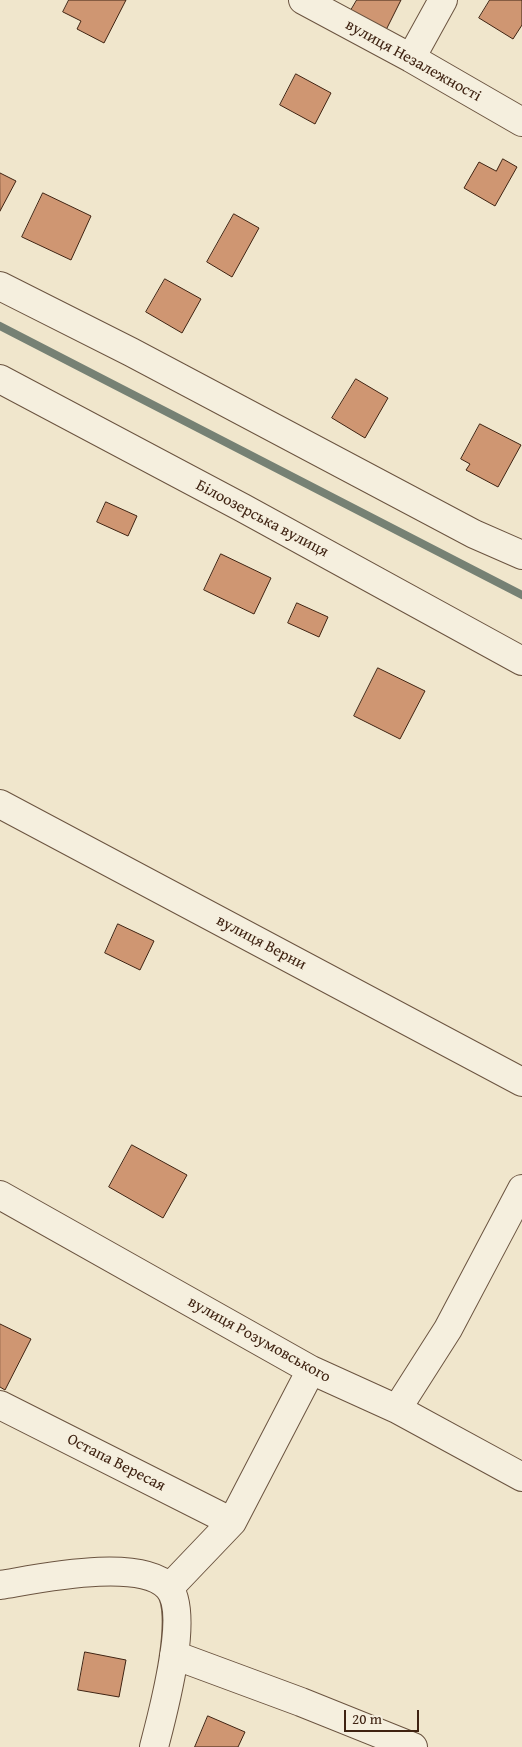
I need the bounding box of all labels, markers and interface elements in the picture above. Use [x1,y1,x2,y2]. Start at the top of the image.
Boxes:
street label: вулиця Незалежності [342,16,484,106]
street label: Білоозерська вулиця [192,476,332,562]
street label: вулиця Верни [213,911,309,975]
street label: вулиця Розумовського [184,1293,334,1387]
street label: Остапа Вересая [64,1430,168,1496]
scale bar [347,1700,422,1732]
text: 20 m [352,1708,382,1729]

